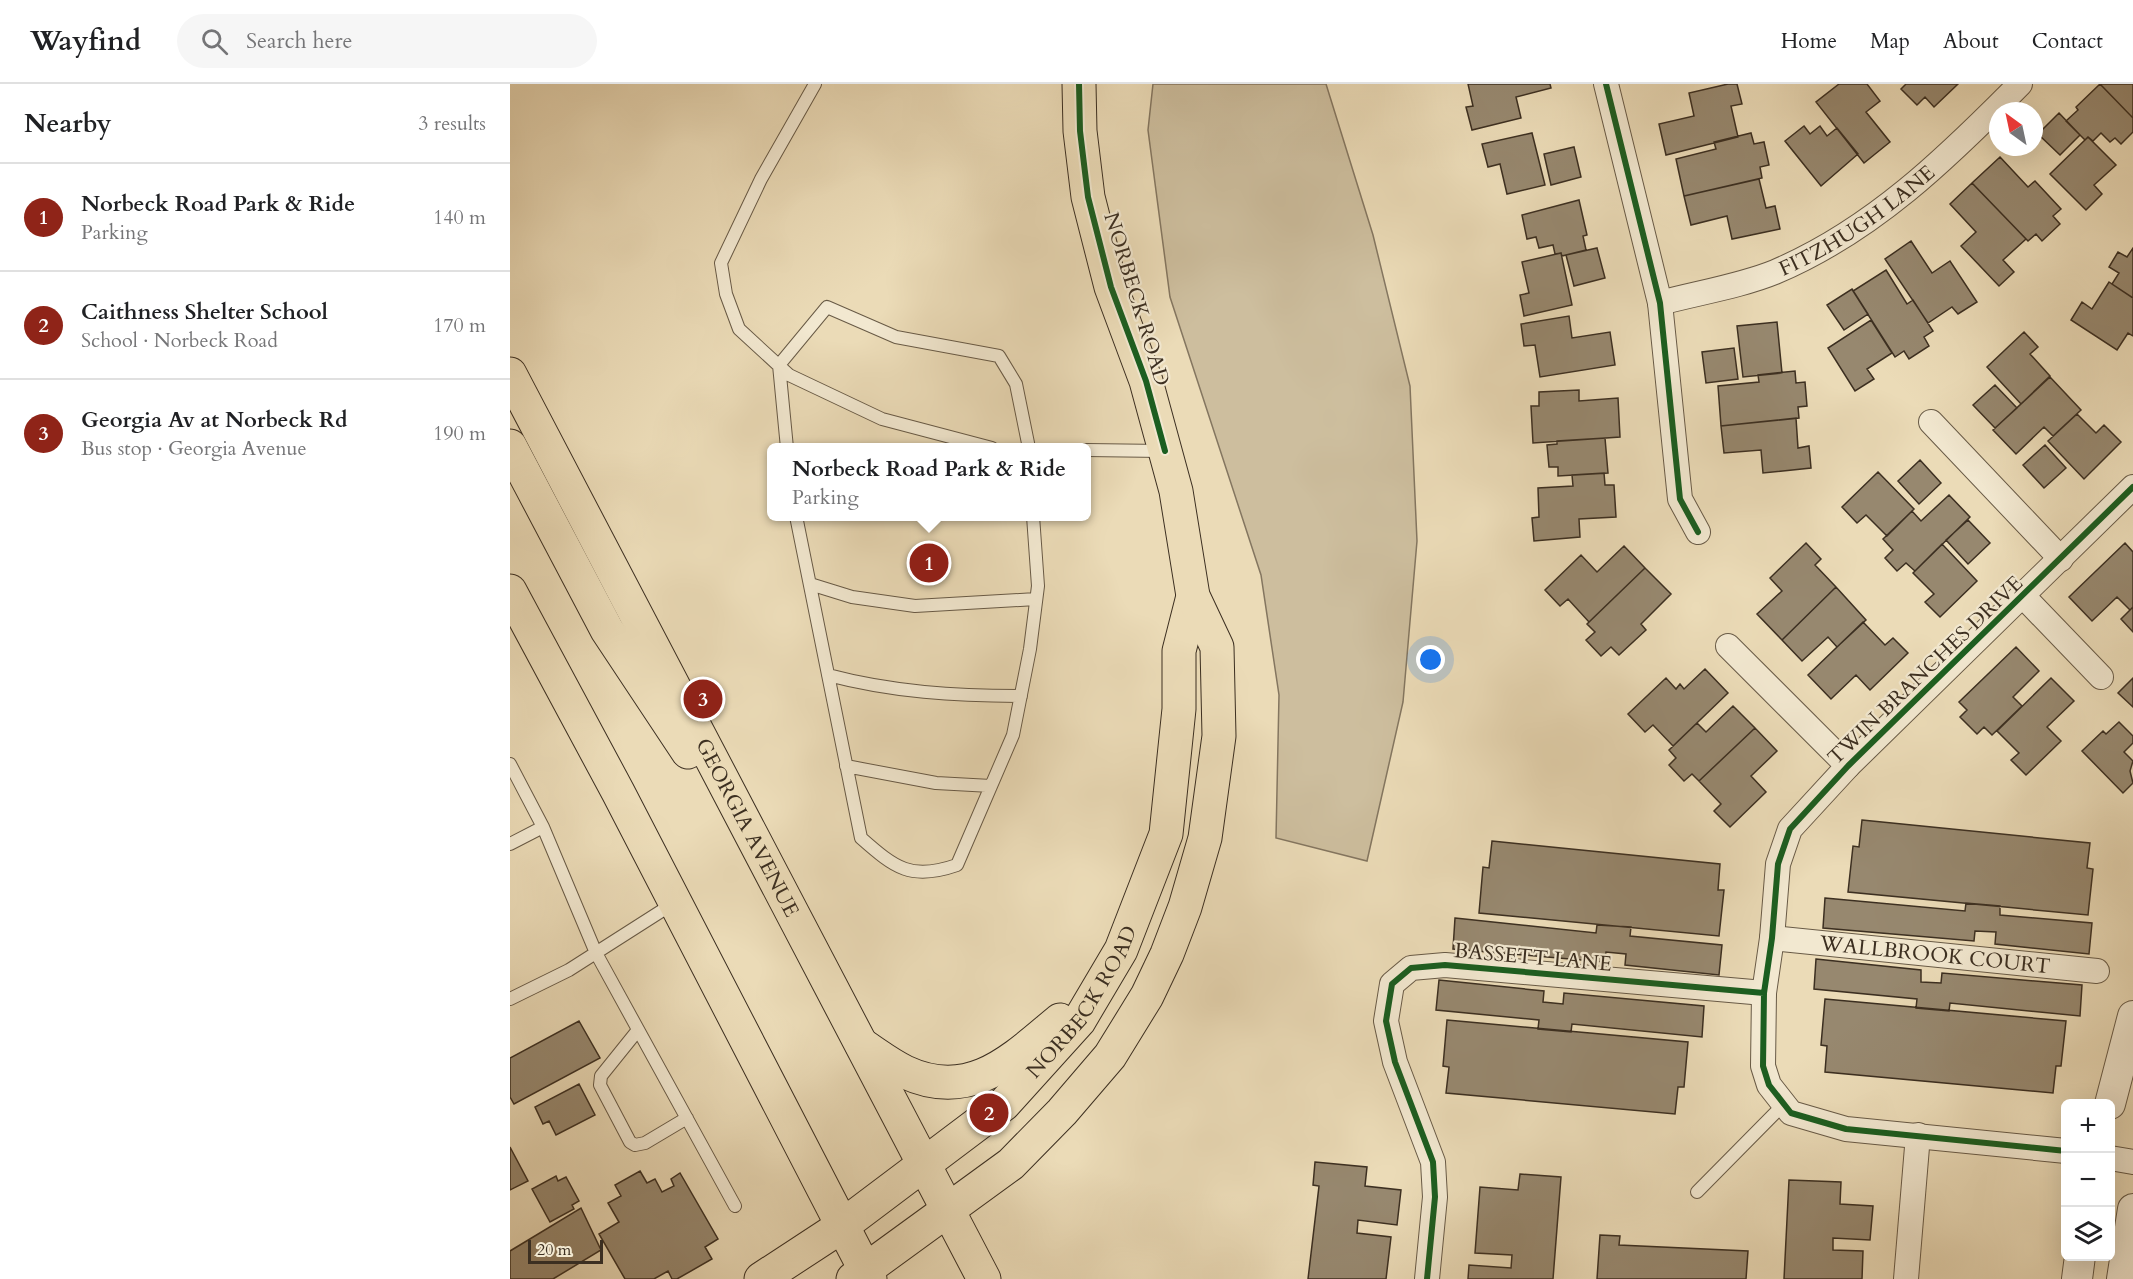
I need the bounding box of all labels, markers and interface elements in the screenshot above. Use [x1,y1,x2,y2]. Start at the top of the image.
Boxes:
search box [177,14,597,68]
text: Wayfind [30,22,141,60]
icon: search [198,25,231,58]
text: Search here [246,26,353,56]
text: Home [1781,27,1837,56]
text: Map [1870,27,1910,56]
text: About [1943,27,1999,56]
text: Contact [2032,27,2103,56]
north arrow [1989,102,2043,156]
text: Nearby [24,106,112,141]
text: 3 results [418,110,486,137]
street label: FITZHUGH LANE [1774,159,1941,284]
text: Norbeck Road Park & Ride [81,189,355,219]
text: 1 [38,204,49,231]
text: 140 m [433,204,486,231]
street label: NORBECK ROAD [1096,209,1177,389]
text: Parking [81,219,148,246]
text: Caithness Shelter School [81,297,328,327]
text: 2 [38,312,49,339]
text: 170 m [433,312,486,339]
text: School · Norbeck Road [81,327,278,354]
text: Georgia Av at Norbeck Rd [81,405,347,435]
text: 3 [38,420,49,447]
text: 190 m [433,420,486,447]
text: Bus stop · Georgia Avenue [81,435,307,462]
popup [767,443,1091,521]
text: Norbeck Road Park & Ride [792,454,1066,484]
text: Parking [792,484,859,511]
pin: 1 [910,540,948,586]
street label: TWIN BRANCHES DRIVE [1821,569,2029,771]
your location [1416,645,1445,674]
pin: 3 [684,676,722,722]
street label: GEORGIA AVENUE [688,733,806,922]
street label: NORBECK ROAD [1020,922,1144,1085]
street label: WALLBROOK COURT [1818,929,2052,981]
street label: BASSETT LANE [1453,936,1613,979]
pin: 2 [970,1090,1008,1136]
map controls [2061,1099,2115,1261]
button: + [2061,1099,2115,1153]
button: − [2061,1153,2115,1207]
button: layers [2061,1207,2115,1261]
scale bar [528,1237,603,1264]
text: 20 m [537,1239,571,1261]

